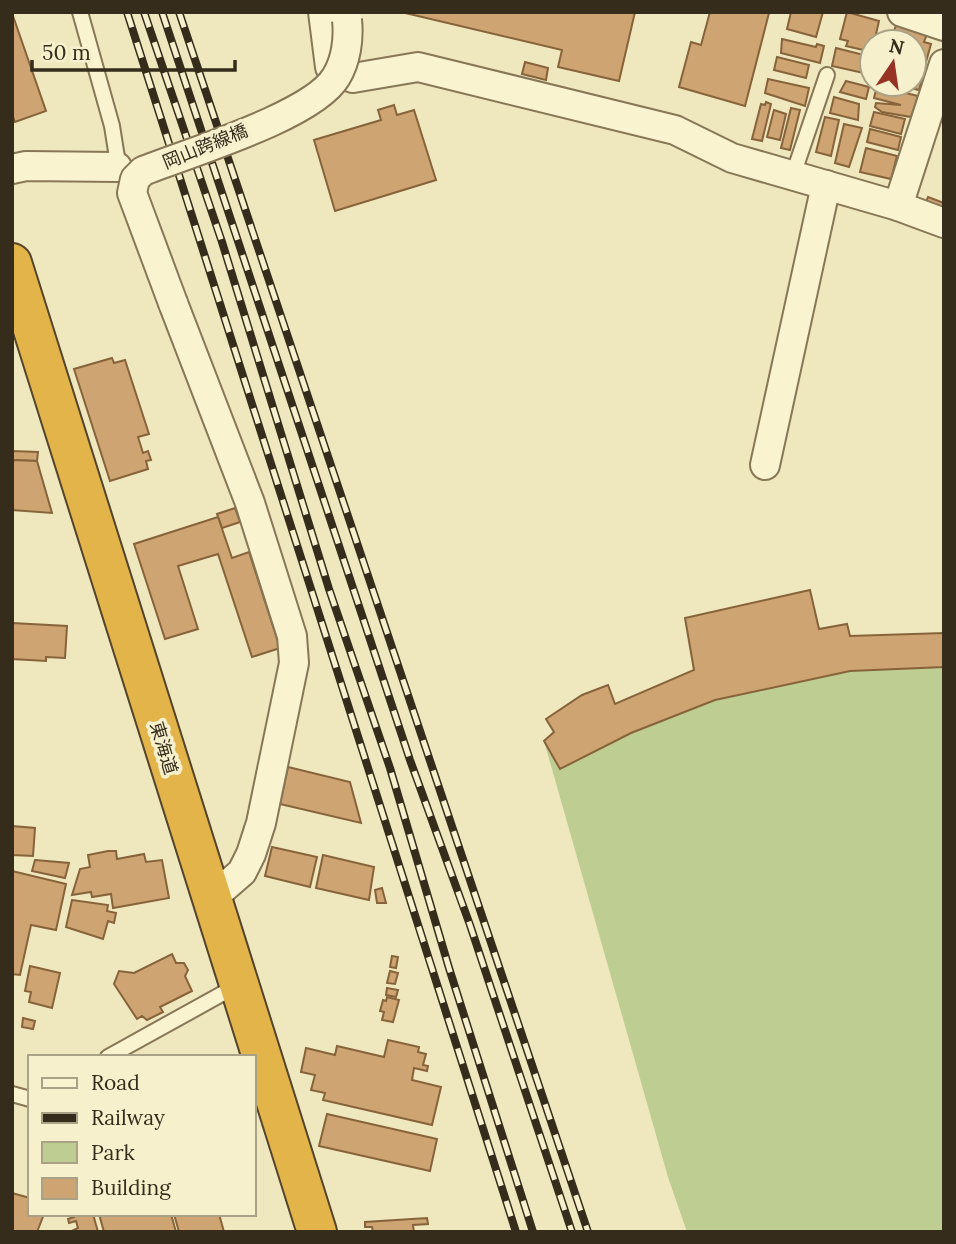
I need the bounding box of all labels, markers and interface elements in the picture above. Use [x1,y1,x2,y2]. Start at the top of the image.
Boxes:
scale bar [32,28,234,72]
north arrow [858,28,928,98]
text: N [887,33,907,60]
text: 50 m [42,39,91,66]
street label: 岡山跨線橋 [159,118,251,174]
street label: 東海道 [145,719,183,777]
legend [28,1055,256,1216]
text: Road [91,1069,140,1096]
text: Railway [91,1104,165,1131]
text: Park [91,1139,135,1166]
text: Building [91,1174,171,1201]

